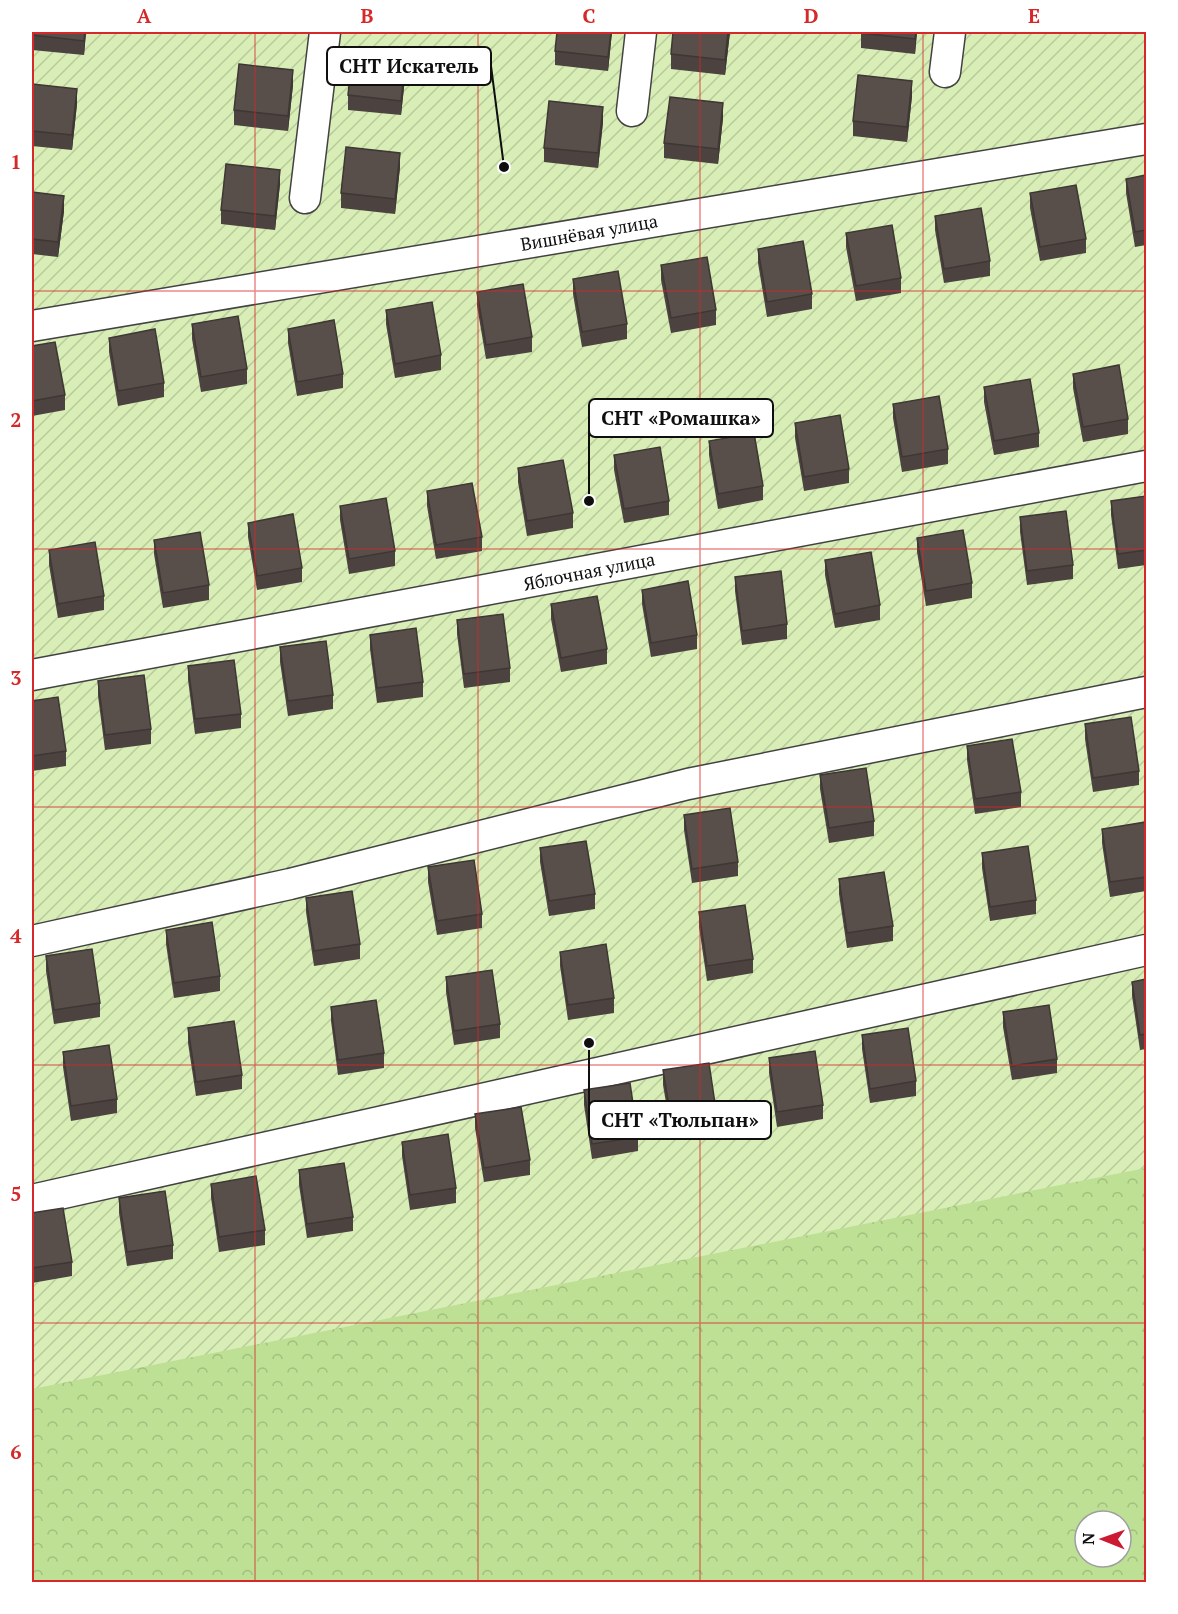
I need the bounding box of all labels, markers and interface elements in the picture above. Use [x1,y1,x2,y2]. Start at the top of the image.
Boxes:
text: A [137,2,152,29]
text: B [361,2,374,29]
text: C [582,2,596,29]
text: D [804,2,818,29]
text: E [1028,2,1040,29]
callout: СНТ Искатель [327,47,491,85]
text: СНТ Искатель [339,52,479,79]
text: 1 [10,148,22,175]
street label: Вишнёвая улица [518,208,660,256]
callout: СНТ «Ромашка» [589,399,773,437]
text: СНТ «Ромашка» [601,404,761,431]
text: 2 [10,406,22,433]
street label: Яблочная улица [521,546,657,596]
text: 3 [10,664,22,691]
text: 4 [10,922,22,949]
callout: СНТ «Тюльпан» [589,1101,771,1139]
text: СНТ «Тюльпан» [601,1106,759,1133]
text: 5 [10,1180,22,1207]
text: 6 [10,1438,22,1465]
north arrow [1073,1509,1133,1569]
text: N [1077,1532,1099,1545]

